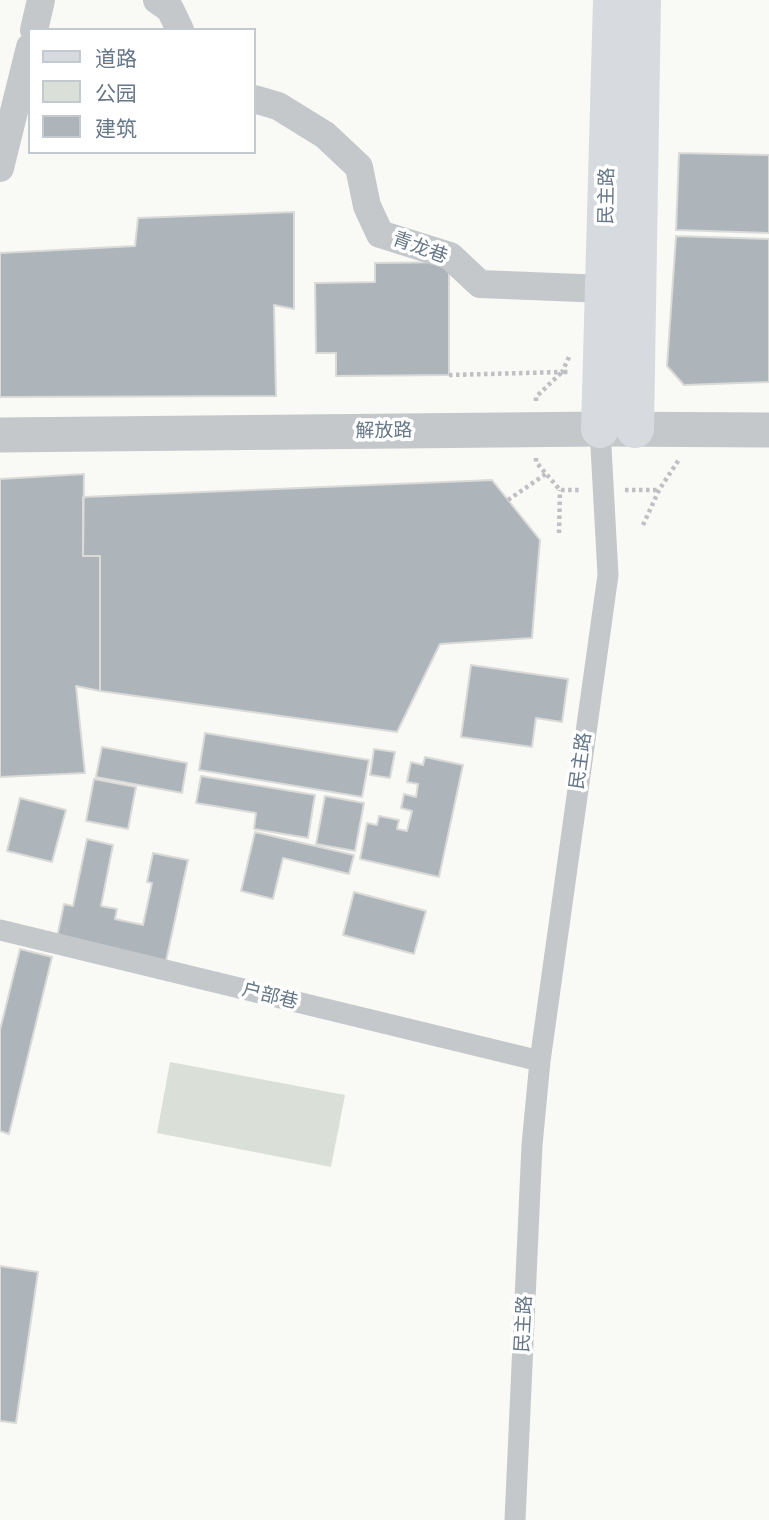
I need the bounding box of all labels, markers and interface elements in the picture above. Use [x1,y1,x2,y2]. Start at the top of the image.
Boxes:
legend [28,28,256,154]
text: 道路 [95,46,137,71]
text: 公园 [95,81,137,106]
text: 建筑 [95,116,137,141]
street label: 民主路 [595,167,619,225]
street label: 青龙巷 [389,228,451,268]
street label: 解放路 [355,419,413,443]
street label: 民主路 [566,731,596,791]
street label: 户部巷 [240,978,300,1014]
street label: 民主路 [511,1295,537,1353]

